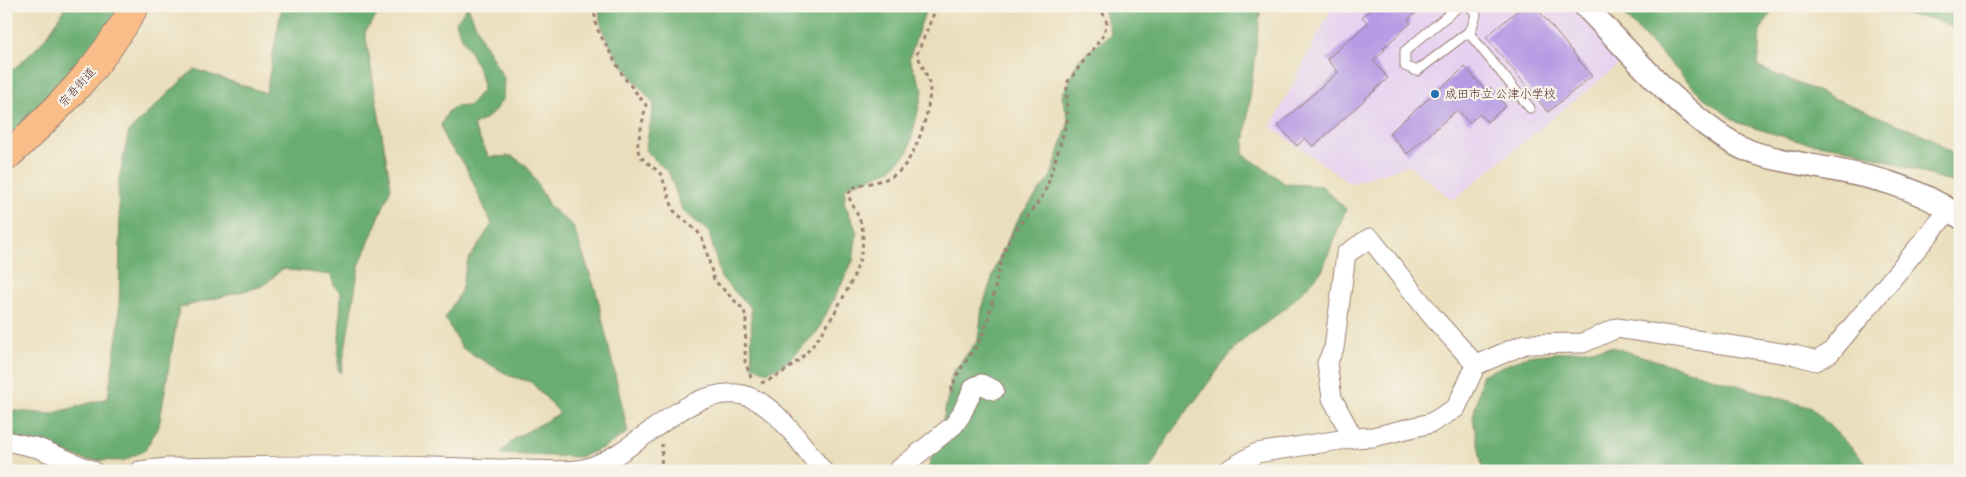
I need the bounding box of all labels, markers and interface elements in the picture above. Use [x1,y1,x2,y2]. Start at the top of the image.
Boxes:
street label: 宗吾街道 [56,64,99,110]
place label: 成田市立 公津小学校 [1445,87,1556,102]
marker: 成田市立 公津小学校 [1429,88,1441,100]

